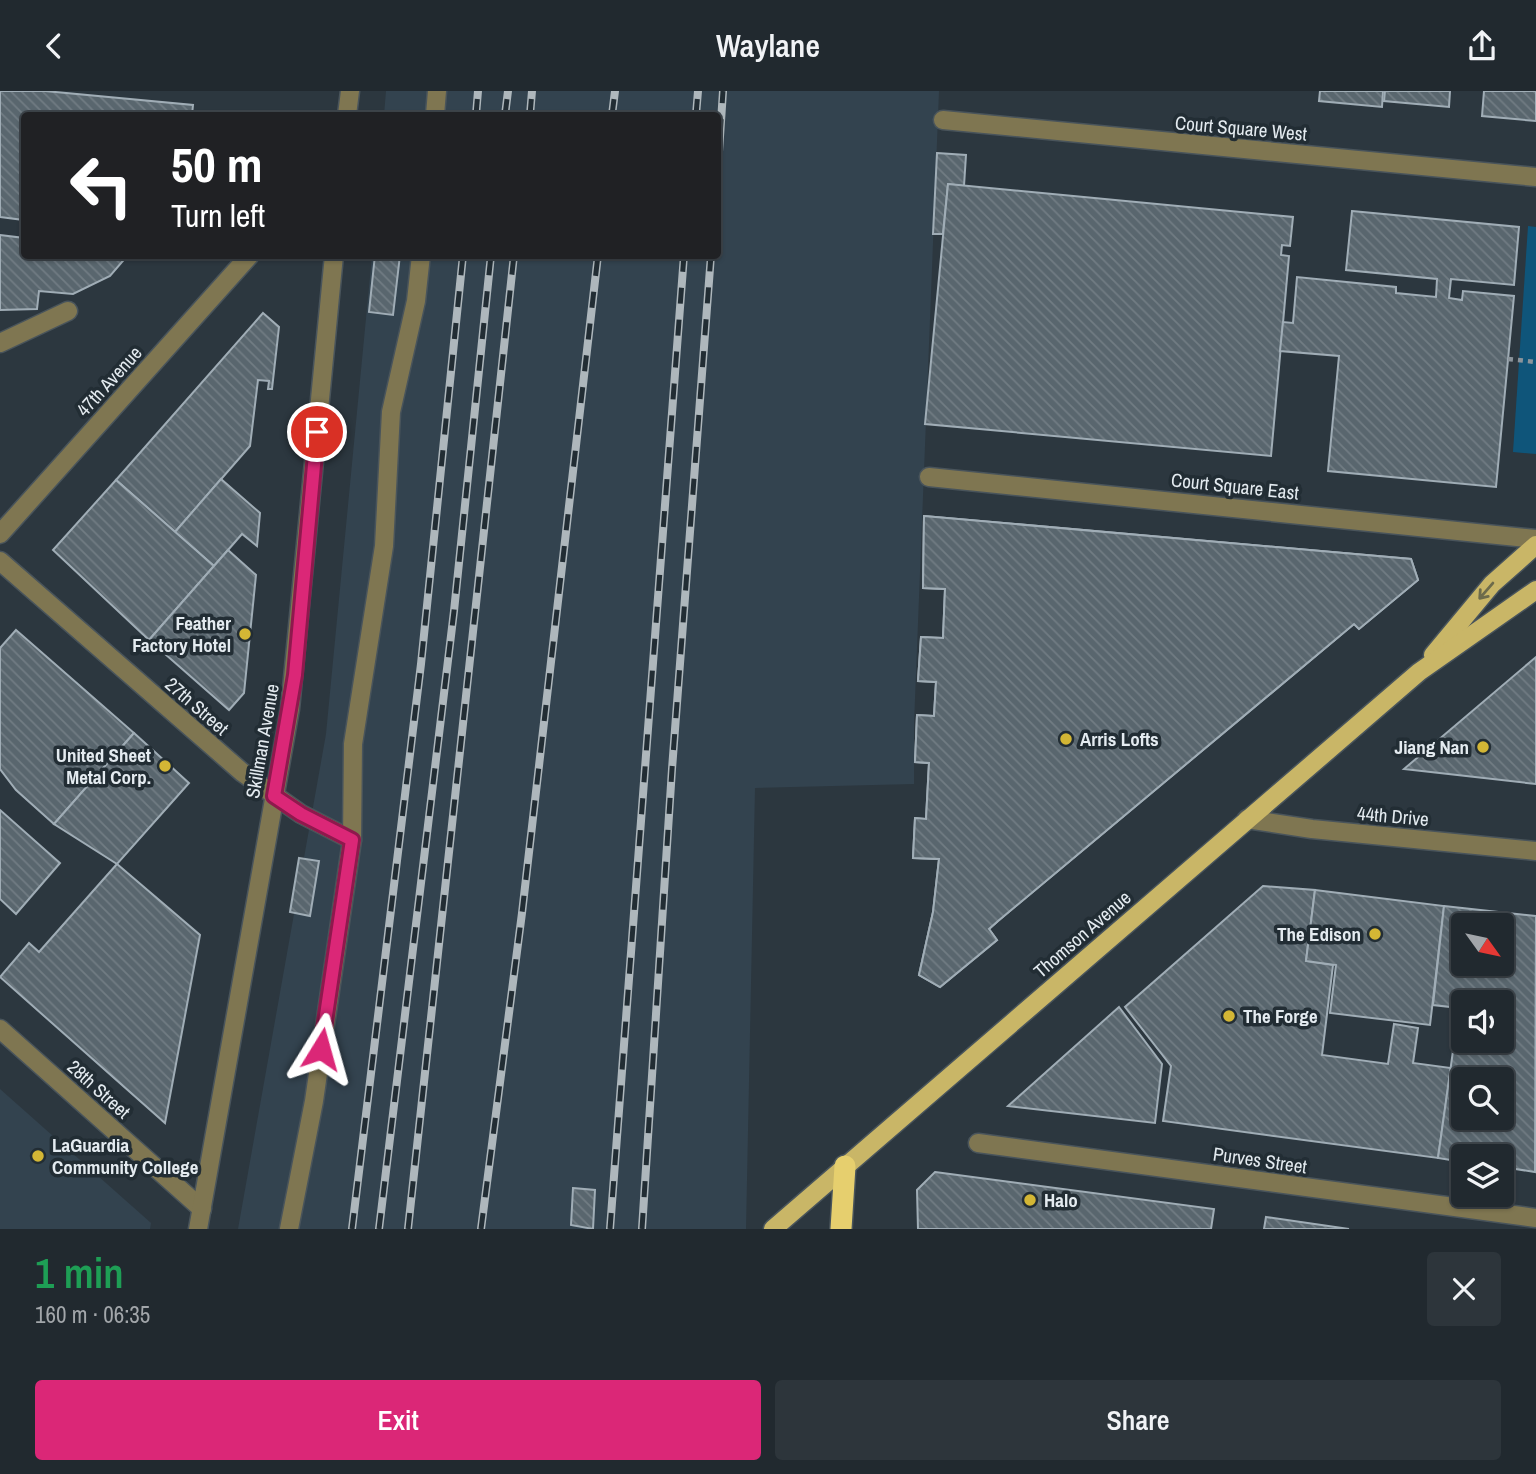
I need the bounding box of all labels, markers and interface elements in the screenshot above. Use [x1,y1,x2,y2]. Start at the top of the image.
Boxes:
text: Waylane [716,24,820,67]
icon: back [35,27,73,65]
icon: share [1463,27,1501,65]
street label: Court Square West [1174,109,1309,147]
text: 50 m [171,131,263,197]
icon: left [56,140,147,231]
text: Turn left [171,194,265,237]
street label: 47th Avenue [70,340,148,422]
pin [287,402,347,462]
icon: arrive [298,413,336,451]
street label: Court Square East [1170,466,1301,506]
one-way arrow [1478,582,1494,600]
place label: Feather Factory Hotel [132,610,231,658]
marker: Feather Factory Hotel [237,626,253,642]
street label: 27th Street [160,671,235,741]
street label: Skillman Avenue [239,682,285,800]
place label: Arris Lofts [1080,726,1159,752]
marker: Arris Lofts [1058,731,1074,747]
place label: Jiang Nan [1395,734,1469,760]
marker: Jiang Nan [1475,739,1491,755]
place label: United Sheet Metal Corp. [56,742,151,790]
marker: United Sheet Metal Corp. [157,758,173,774]
street label: 44th Drive [1356,800,1430,832]
street label: Thomson Avenue [1028,884,1136,984]
north arrow [1451,913,1514,977]
map controls [1451,913,1514,1207]
place label: The Edison [1277,921,1361,947]
marker: The Edison [1367,926,1383,942]
button: sound [1451,990,1514,1053]
place label: The Forge [1243,1003,1318,1029]
marker: The Forge [1221,1008,1237,1024]
position arrow [284,1012,358,1086]
street label: 28th Street [62,1054,137,1125]
button: search [1451,1067,1514,1130]
place label: LaGuardia Community College [52,1132,199,1180]
street label: Purves Street [1211,1141,1309,1180]
button: layers [1451,1144,1514,1207]
marker: LaGuardia Community College [30,1148,46,1164]
place label: Halo [1044,1187,1078,1213]
marker: Halo [1022,1192,1038,1208]
text: 1 min [35,1245,124,1301]
button: close [1427,1252,1501,1326]
text: 160 m · 06:35 [35,1299,150,1330]
button: Exit [35,1380,761,1460]
button: Share [775,1380,1501,1460]

